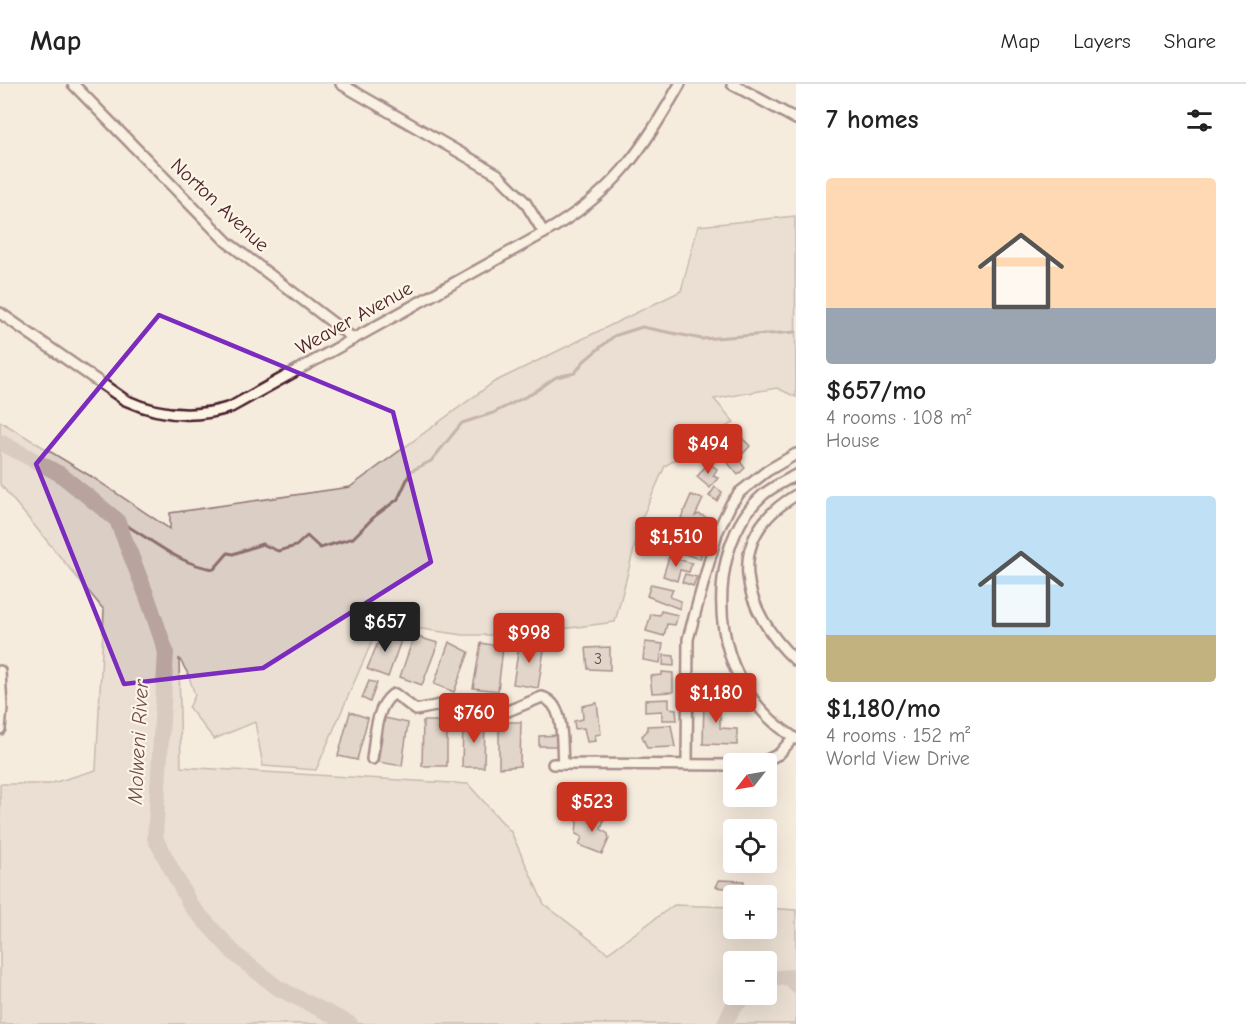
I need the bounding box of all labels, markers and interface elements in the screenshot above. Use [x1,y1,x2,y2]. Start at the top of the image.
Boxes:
text: Map [30,25,81,57]
text: Map [1001,29,1040,53]
text: Layers [1073,29,1131,53]
text: Share [1164,29,1216,53]
icon: filters [1183,104,1216,137]
text: 7 homes [826,105,919,135]
street label: Norton Avenue [166,154,274,256]
icon: home [967,217,1075,325]
street label: Weaver Avenue [292,276,416,360]
text: $657/mo [826,376,926,406]
text: 4 rooms · 108 m² [826,406,971,429]
pin: $494 [672,424,744,475]
text: House [826,429,880,452]
text: $494 [687,432,729,455]
pin: $1,510 [627,517,725,568]
text: $1,510 [649,525,703,548]
icon: home [967,535,1075,643]
pin: $657 [349,602,421,653]
text: $657 [364,610,406,633]
pin: $998 [493,613,565,664]
text: $998 [507,621,551,644]
house number: 3 [594,650,602,668]
pin: $1,180 [667,673,765,724]
water label: Molweni River [123,677,153,806]
text: $1,180 [689,681,743,704]
pin: $760 [438,693,510,744]
text: $1,180/mo [826,694,941,724]
text: $760 [453,701,495,724]
text: 4 rooms · 152 m² [826,724,970,747]
text: World View Drive [826,747,970,770]
north arrow [723,753,777,807]
map controls [723,753,777,1005]
pin: $523 [556,782,628,833]
text: $523 [571,790,613,813]
button: locate [723,819,777,873]
button: + [723,885,777,939]
button: − [723,951,777,1005]

